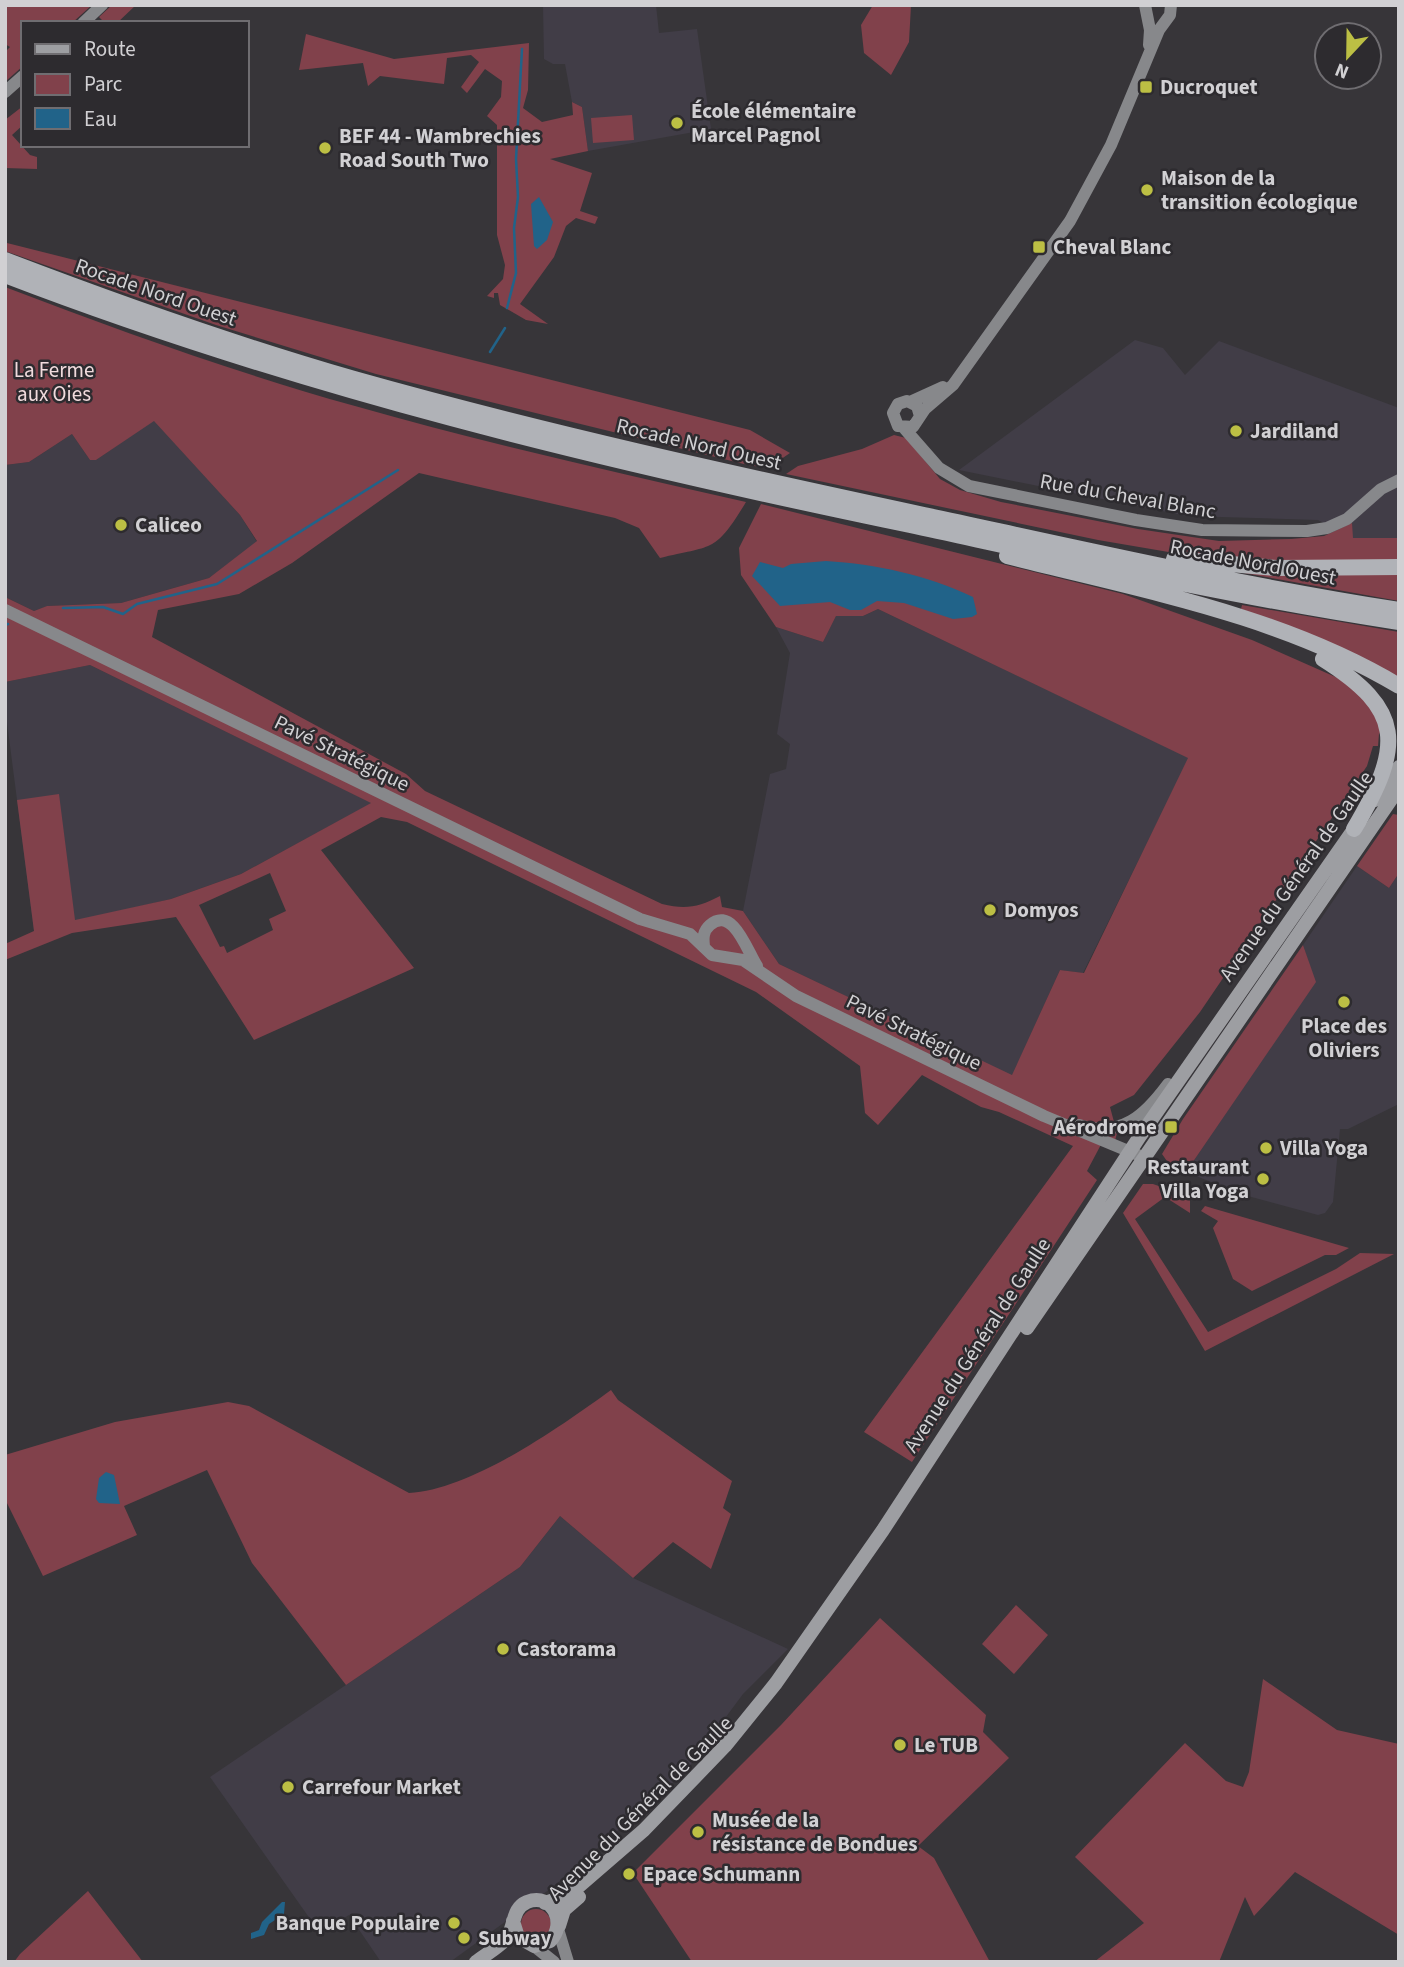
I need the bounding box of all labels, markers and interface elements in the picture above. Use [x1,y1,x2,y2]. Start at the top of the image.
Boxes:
legend [21,21,248,147]
north arrow [1313,21,1383,91]
text: Route [84,34,136,64]
text: N [1331,55,1353,85]
text: Parc [84,69,123,99]
place label: Ducroquet [1160,72,1258,102]
marker: Ducroquet [1138,79,1154,95]
place label: École élémentaire Marcel Pagnol [691,96,857,150]
text: Eau [84,104,117,134]
marker: École élémentaire Marcel Pagnol [669,115,685,131]
place label: BEF 44 - Wambrechies Road South Two [339,121,541,175]
marker: BEF 44 - Wambrechies Road South Two [317,140,333,156]
place label: Maison de la transition écologique [1161,163,1358,217]
marker: Maison de la transition écologique [1139,182,1155,198]
place label: Cheval Blanc [1053,232,1172,262]
marker: Cheval Blanc [1031,239,1047,255]
street label: Rocade Nord Ouest [71,250,241,334]
park label: La Ferme aux Oies [14,355,94,409]
street label: Rocade Nord Ouest [614,410,784,478]
place label: Jardiland [1250,416,1339,446]
marker: Jardiland [1228,423,1244,439]
street label: Rue du Cheval Blanc [1038,466,1219,526]
place label: Caliceo [135,510,202,540]
marker: Caliceo [113,517,129,533]
street label: Rocade Nord Ouest [1167,531,1339,593]
street label: Pavé Stratégique [269,707,415,799]
street label: Avenue du Général de Gaulle [1212,765,1380,987]
place label: Domyos [1004,895,1079,925]
marker: Domyos [982,902,998,918]
street label: Pavé Stratégique [841,986,987,1078]
marker: Place des Oliviers [1336,994,1352,1010]
place label: Place des Oliviers [1301,1011,1387,1065]
place label: Aérodrome [1053,1112,1157,1142]
marker: Aérodrome [1163,1119,1179,1135]
place label: Villa Yoga [1279,1133,1368,1163]
marker: Villa Yoga [1258,1140,1274,1156]
place label: Restaurant Villa Yoga [1147,1152,1249,1206]
marker: Restaurant Villa Yoga [1255,1171,1271,1187]
street label: Avenue du Général de Gaulle [896,1232,1058,1458]
place label: Castorama [517,1634,616,1664]
marker: Castorama [495,1641,511,1657]
street label: Avenue du Général de Gaulle [541,1709,739,1907]
place label: Le TUB [914,1730,978,1760]
marker: Le TUB [892,1737,908,1753]
place label: Carrefour Market [302,1772,461,1802]
marker: Carrefour Market [280,1779,296,1795]
place label: Musée de la résistance de Bondues [712,1805,918,1859]
marker: Musée de la résistance de Bondues [690,1824,706,1840]
place label: Epace Schumann [643,1859,800,1889]
marker: Epace Schumann [621,1866,637,1882]
place label: Banque Populaire [276,1908,440,1938]
marker: Banque Populaire [446,1915,462,1931]
place label: Subway [478,1923,552,1953]
marker: Subway [456,1930,472,1946]

